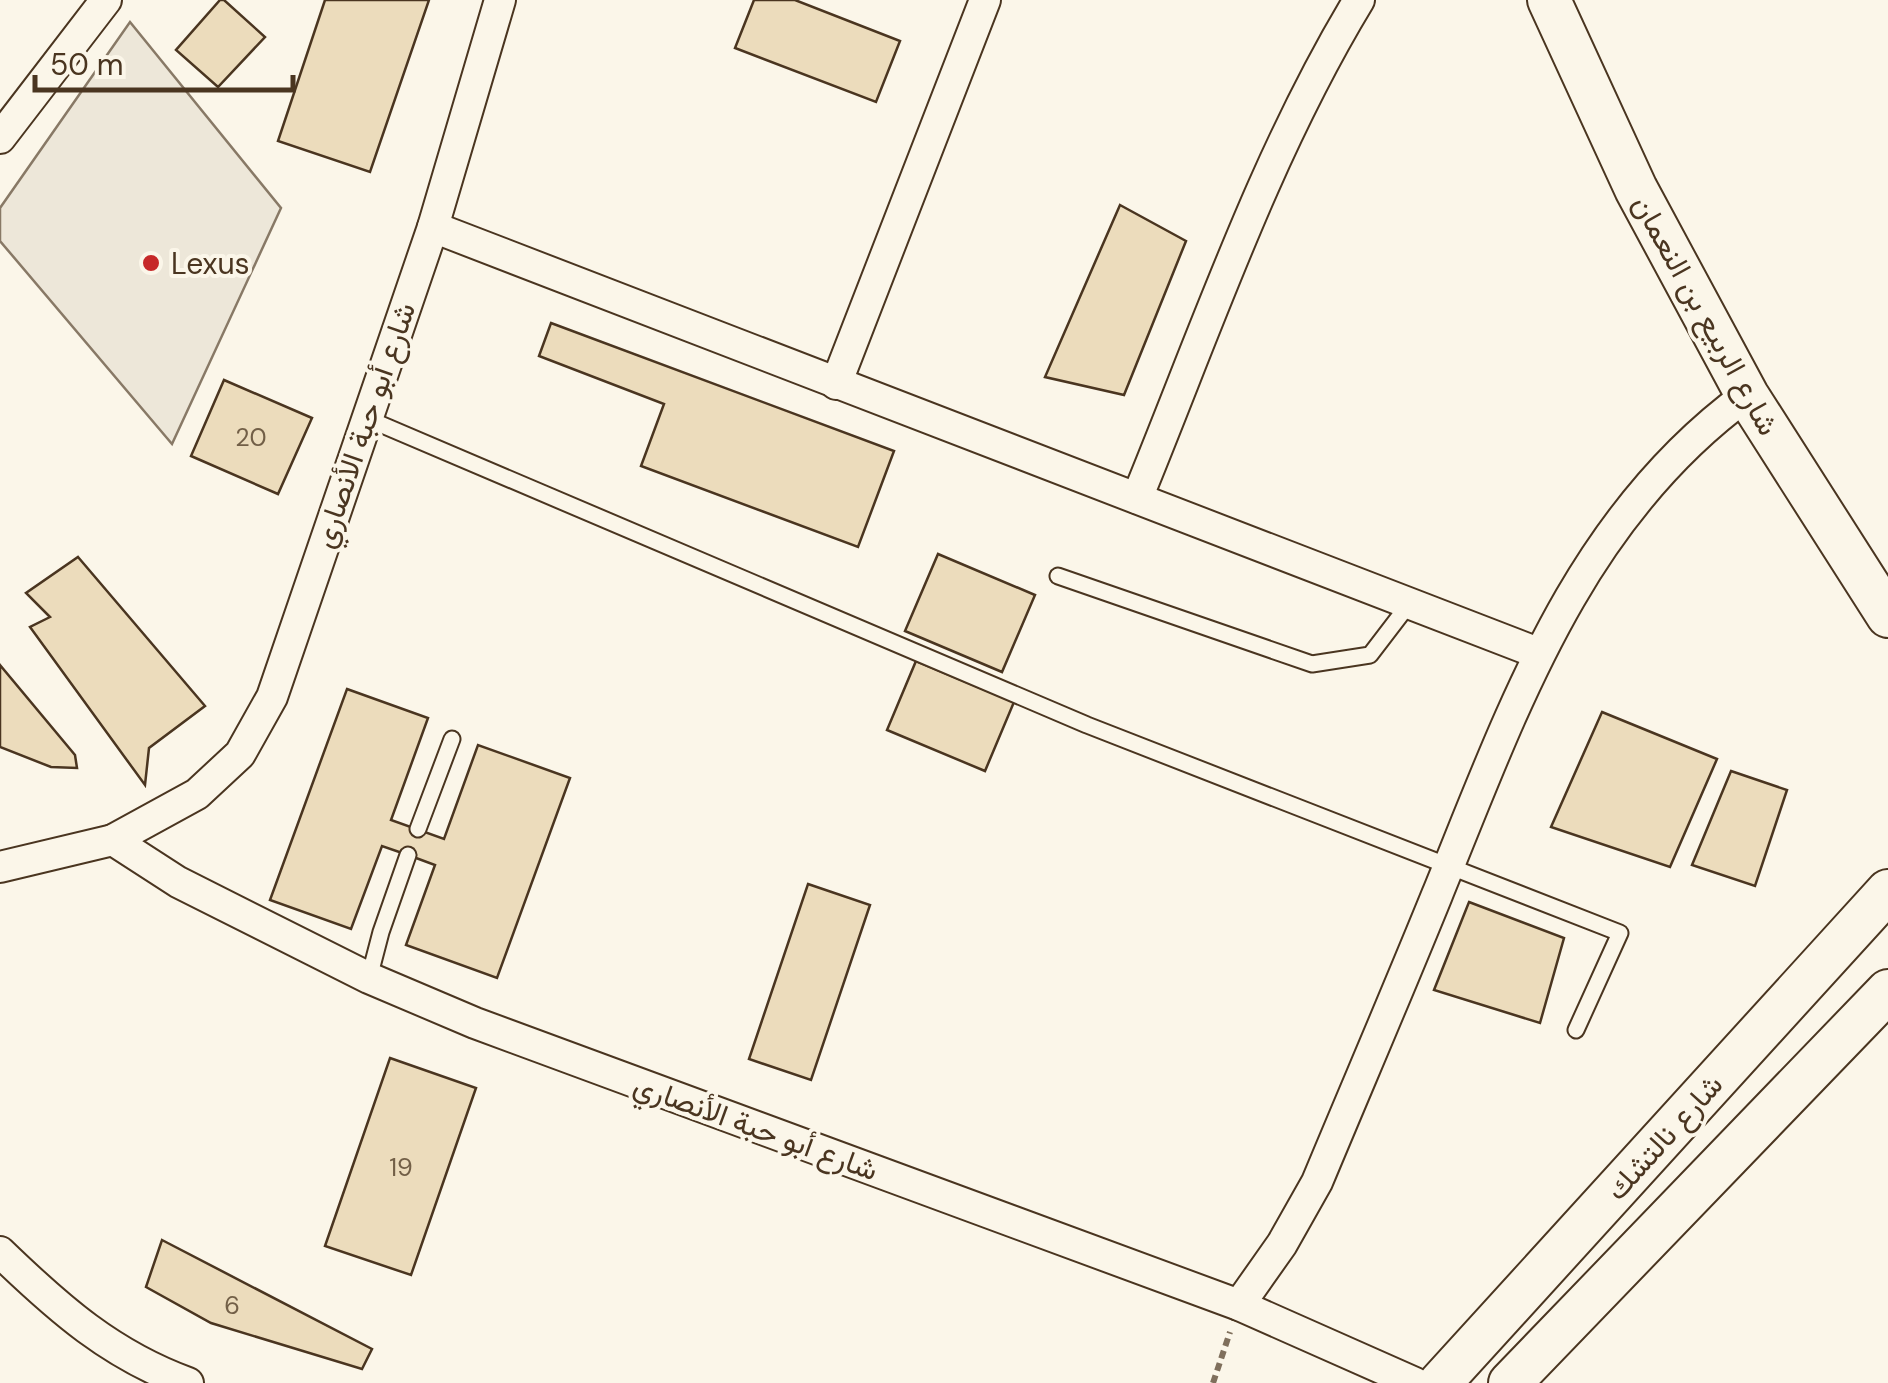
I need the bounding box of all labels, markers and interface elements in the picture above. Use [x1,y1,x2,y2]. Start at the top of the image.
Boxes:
scale bar [35,30,292,92]
text: 50 m [50,45,124,84]
street label: شارع الربيع بن النعمان [1623,188,1788,442]
place label: Lexus [171,244,250,283]
marker: Lexus [140,252,162,274]
street label: شارع أبو حبة الأنصاري [304,297,429,555]
house number: 20 [235,421,267,454]
street label: شارع أبو حبة الأنصاري [627,1065,883,1194]
street label: شارع نالتشك [1597,1066,1732,1209]
house number: 19 [389,1151,413,1184]
house number: 6 [224,1289,240,1322]

